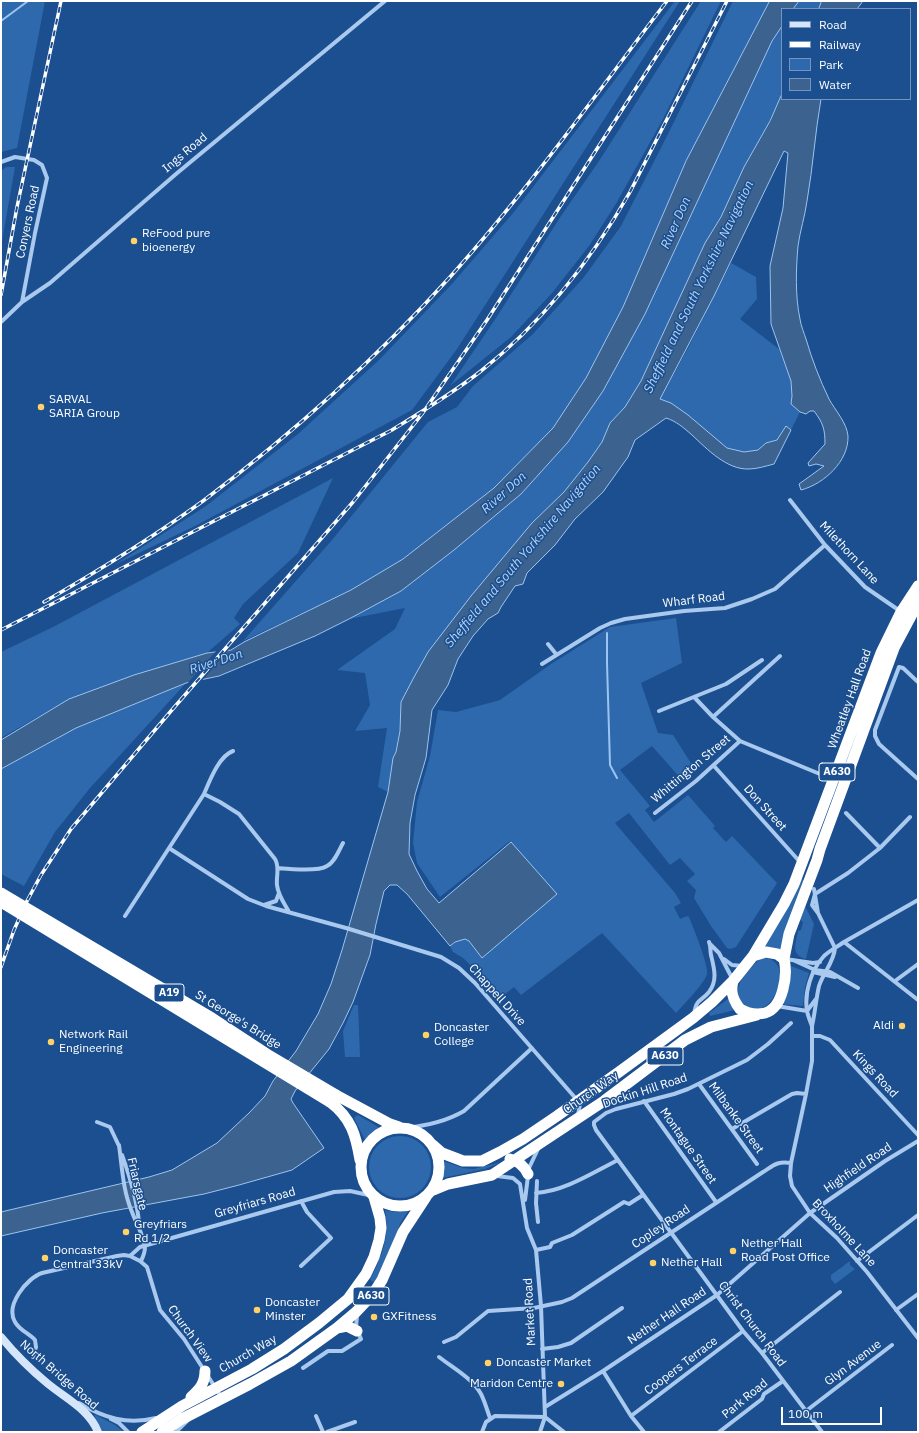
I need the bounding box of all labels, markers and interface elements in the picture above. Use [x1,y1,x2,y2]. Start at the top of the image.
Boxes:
legend [781,8,911,100]
text: Road [819,17,847,32]
text: Railway [819,37,861,52]
text: Park [819,57,843,72]
text: Water [819,77,851,92]
street label: Ings Road [160,130,210,176]
water label: Sheffield and South Yorkshire Navigation [641,178,757,396]
street label: Conyers Road [13,184,43,260]
water label: River Don [658,195,694,251]
place label: ReFood pure bioenergy [142,227,210,255]
marker: ReFood pure bioenergy [129,236,139,246]
place label: SARVAL SARIA Group [49,393,120,421]
marker: SARVAL SARIA Group [36,402,46,412]
water label: Sheffield and South Yorkshire Navigation [442,461,604,651]
water label: River Don [478,469,530,517]
street label: Milethorn Lane [816,519,882,587]
street label: Wharf Road [662,589,726,611]
water label: River Don [187,646,245,678]
street label: Wheatley Hall Road [825,647,875,751]
street label: Whittington Street [649,732,733,806]
road number: A630 [819,763,855,781]
street label: Don Street [740,782,790,834]
street label: Chappell Drive [465,961,529,1029]
road number: A19 [154,984,184,1002]
street label: St George's Bridge [192,988,284,1052]
place label: Aldi [873,1019,894,1033]
place label: Doncaster College [434,1021,489,1049]
marker: Aldi [897,1021,907,1031]
place label: Network Rail Engineering [59,1028,128,1056]
marker: Doncaster College [421,1030,431,1040]
marker: Network Rail Engineering [46,1037,56,1047]
road number: A630 [647,1047,683,1065]
street label: Kings Road [849,1047,901,1101]
street label: Church Way [561,1069,621,1117]
street label: Dockin Hill Road [601,1071,689,1111]
street label: Milbanke Street [705,1080,767,1156]
street label: Montague Street [656,1105,720,1187]
street label: Highfield Road [821,1140,895,1196]
street label: Friarsgate [124,1156,150,1212]
street label: Greyfriars Road [213,1185,297,1221]
street label: Broxholme Lane [809,1196,879,1270]
street label: Copley Road [629,1202,693,1252]
place label: Greyfriars Rd 1/2 [134,1218,187,1246]
marker: Greyfriars Rd 1/2 [121,1227,131,1237]
place label: Nether Hall Road Post Office [741,1237,830,1265]
place label: Doncaster Central 33kV [53,1244,123,1272]
marker: Nether Hall Road Post Office [728,1246,738,1256]
marker: Doncaster Central 33kV [40,1253,50,1263]
place label: Nether Hall [661,1256,722,1270]
marker: Nether Hall [648,1258,658,1268]
street label: Market Road [521,1278,539,1346]
street label: Christ Church Road [715,1278,789,1370]
street label: Nether Hall Road [625,1284,709,1348]
road number: A630 [353,1287,389,1305]
place label: Doncaster Minster [265,1296,320,1324]
street label: Church View [164,1303,216,1365]
marker: Doncaster Minster [252,1305,262,1315]
place label: GXFitness [382,1310,437,1324]
marker: GXFitness [369,1312,379,1322]
street label: Church Way [217,1332,279,1376]
street label: Coopers Terrace [642,1334,720,1398]
street label: North Bridge Road [17,1337,101,1413]
street label: Glyn Avenue [822,1337,884,1389]
place label: Doncaster Market [496,1356,591,1370]
marker: Doncaster Market [483,1358,493,1368]
street label: Park Road [719,1376,771,1422]
place label: Maridon Centre [470,1377,553,1391]
marker: Maridon Centre [556,1379,566,1389]
scale bar [783,1399,884,1425]
text: 100 m [788,1406,823,1421]

